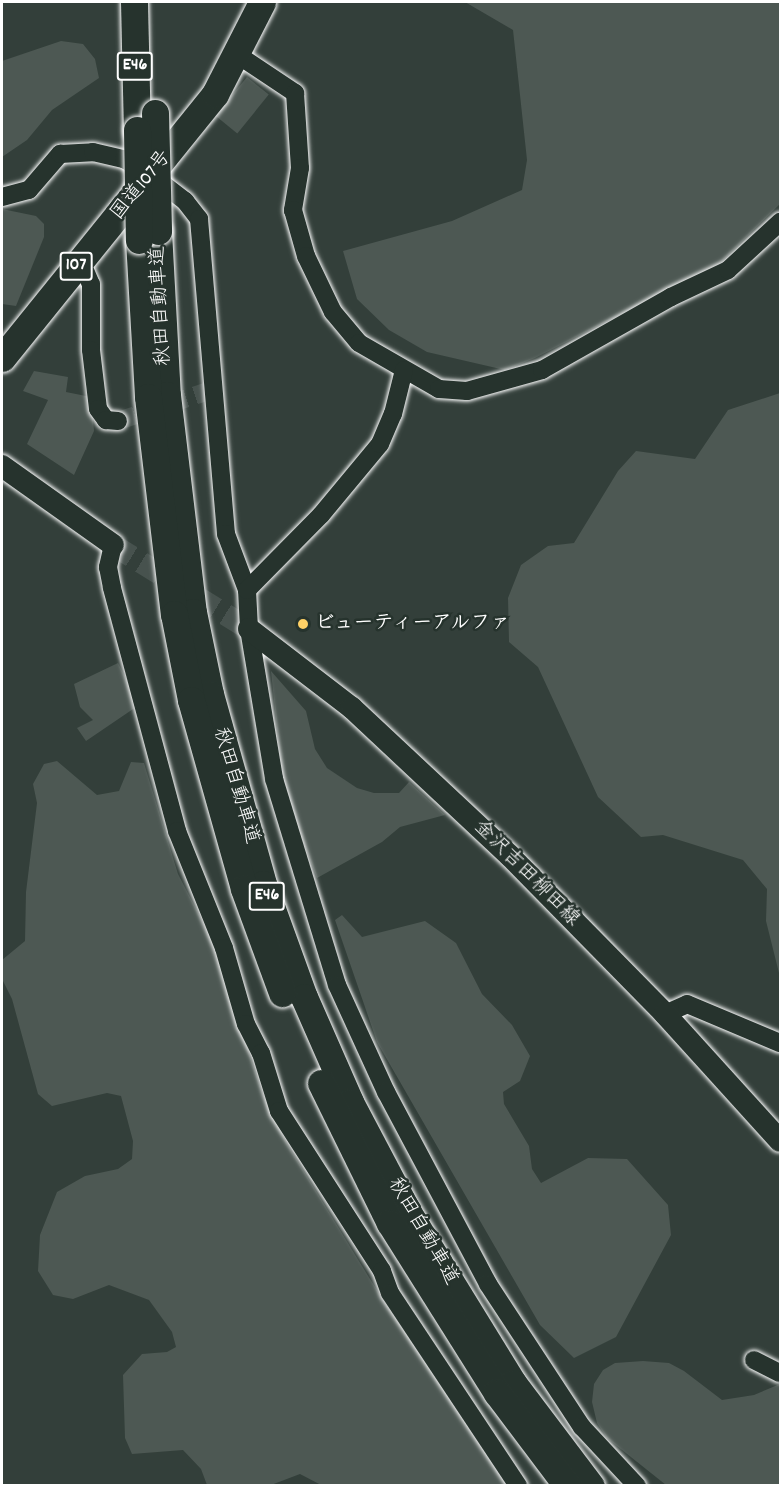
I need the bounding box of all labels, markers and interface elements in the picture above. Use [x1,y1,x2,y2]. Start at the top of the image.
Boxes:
road number: E46 [116,51,154,81]
street label: 国道107号 [107,146,177,226]
street label: 秋田自動車道 [147,245,177,367]
road number: 107 [60,251,92,281]
place label: ビューティーアルファ [315,612,515,636]
marker: ビューティーアルファ [296,617,310,631]
street label: 秋田自動車道 [207,725,263,847]
street label: 金沢吉田柳田線 [468,816,584,932]
road number: E46 [248,881,286,911]
street label: 秋田自動車道 [382,1174,462,1290]

